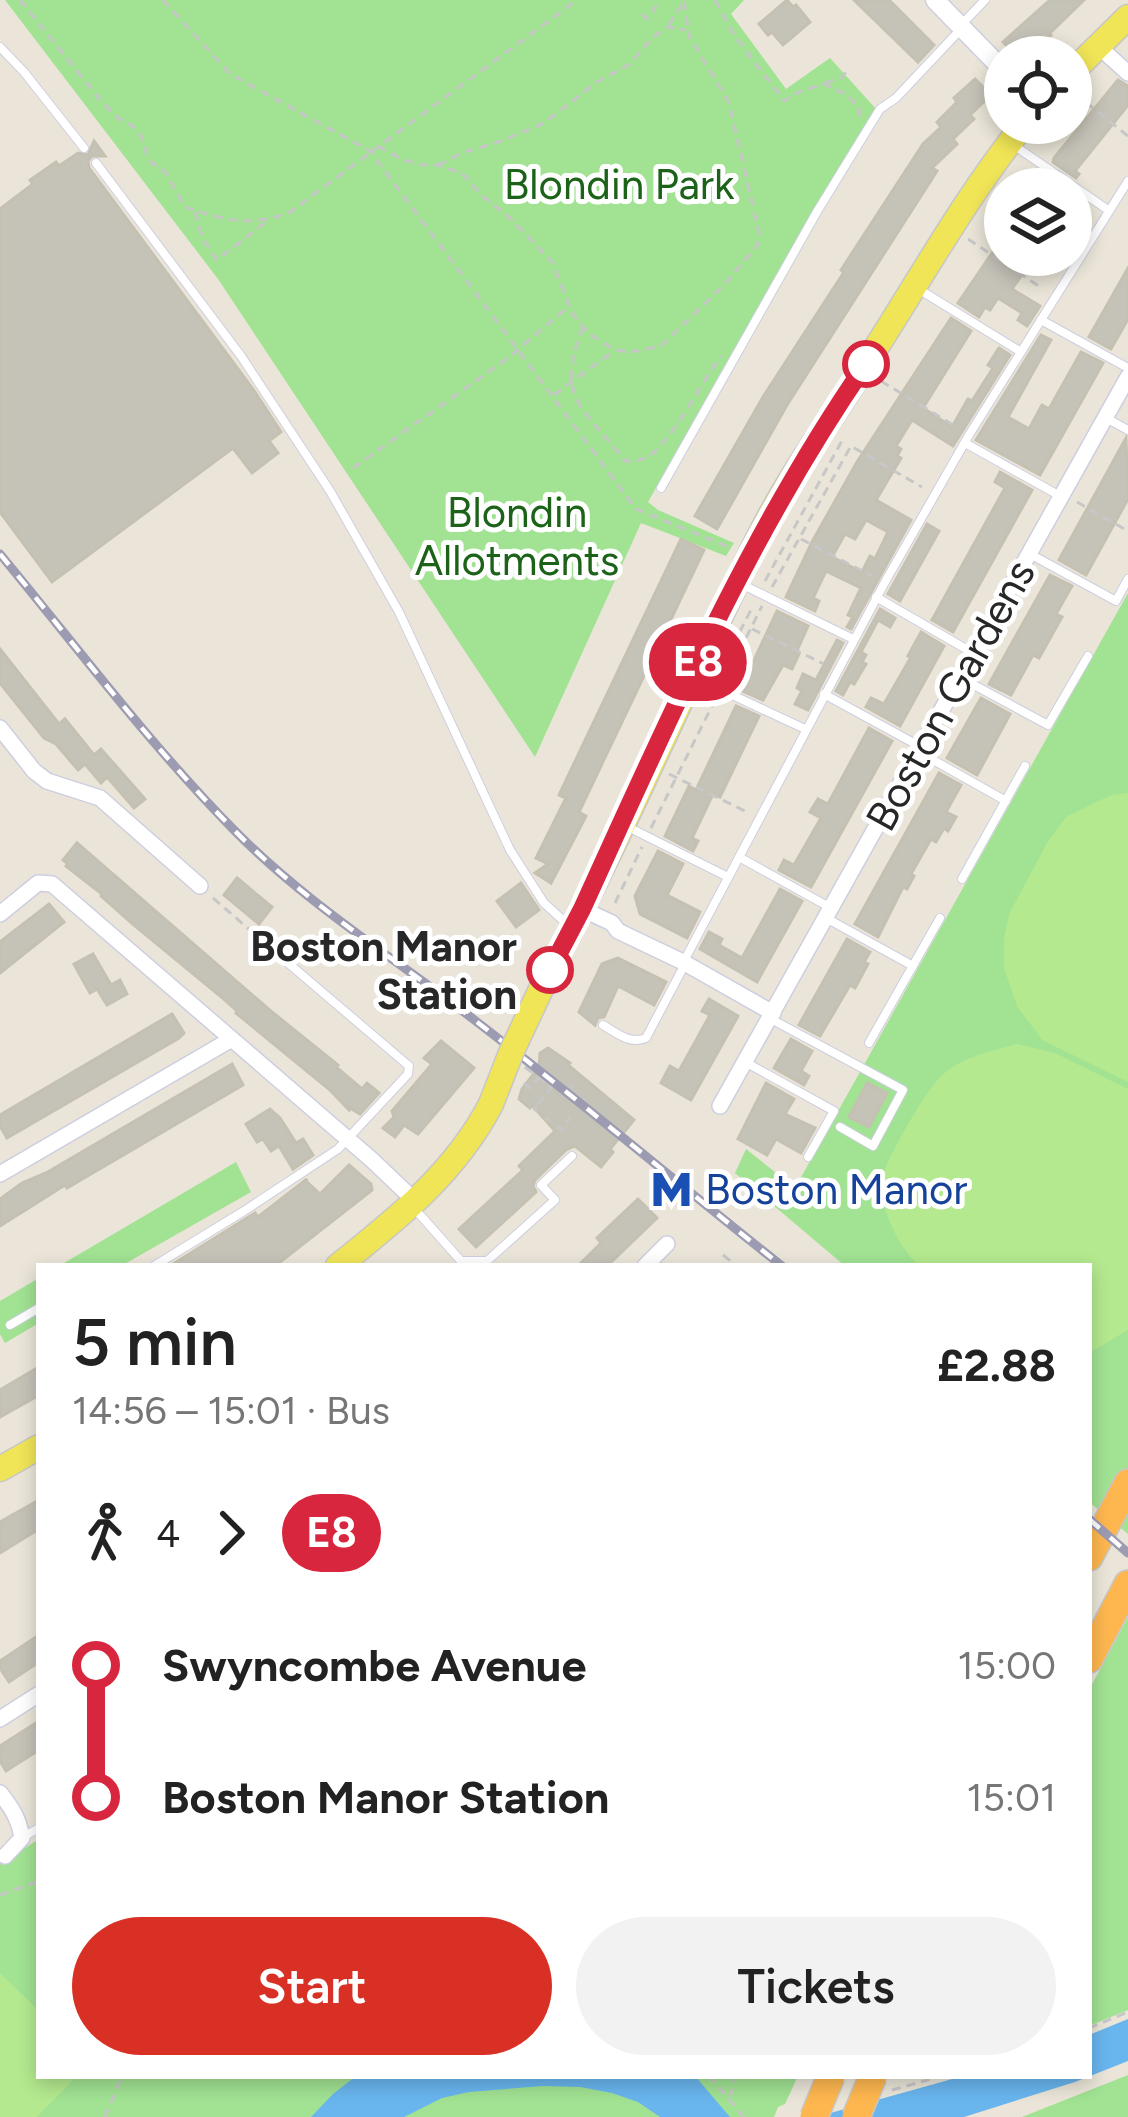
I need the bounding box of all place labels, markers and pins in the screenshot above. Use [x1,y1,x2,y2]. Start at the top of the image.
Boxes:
unlabelled marker [844,342,888,386]
place label: Boston Manor Station [250,921,517,1020]
marker: Boston Manor Station [528,948,572,992]
place label: Boston Manor [705,1164,967,1215]
metro station icon: Boston Manor [648,1166,694,1212]

